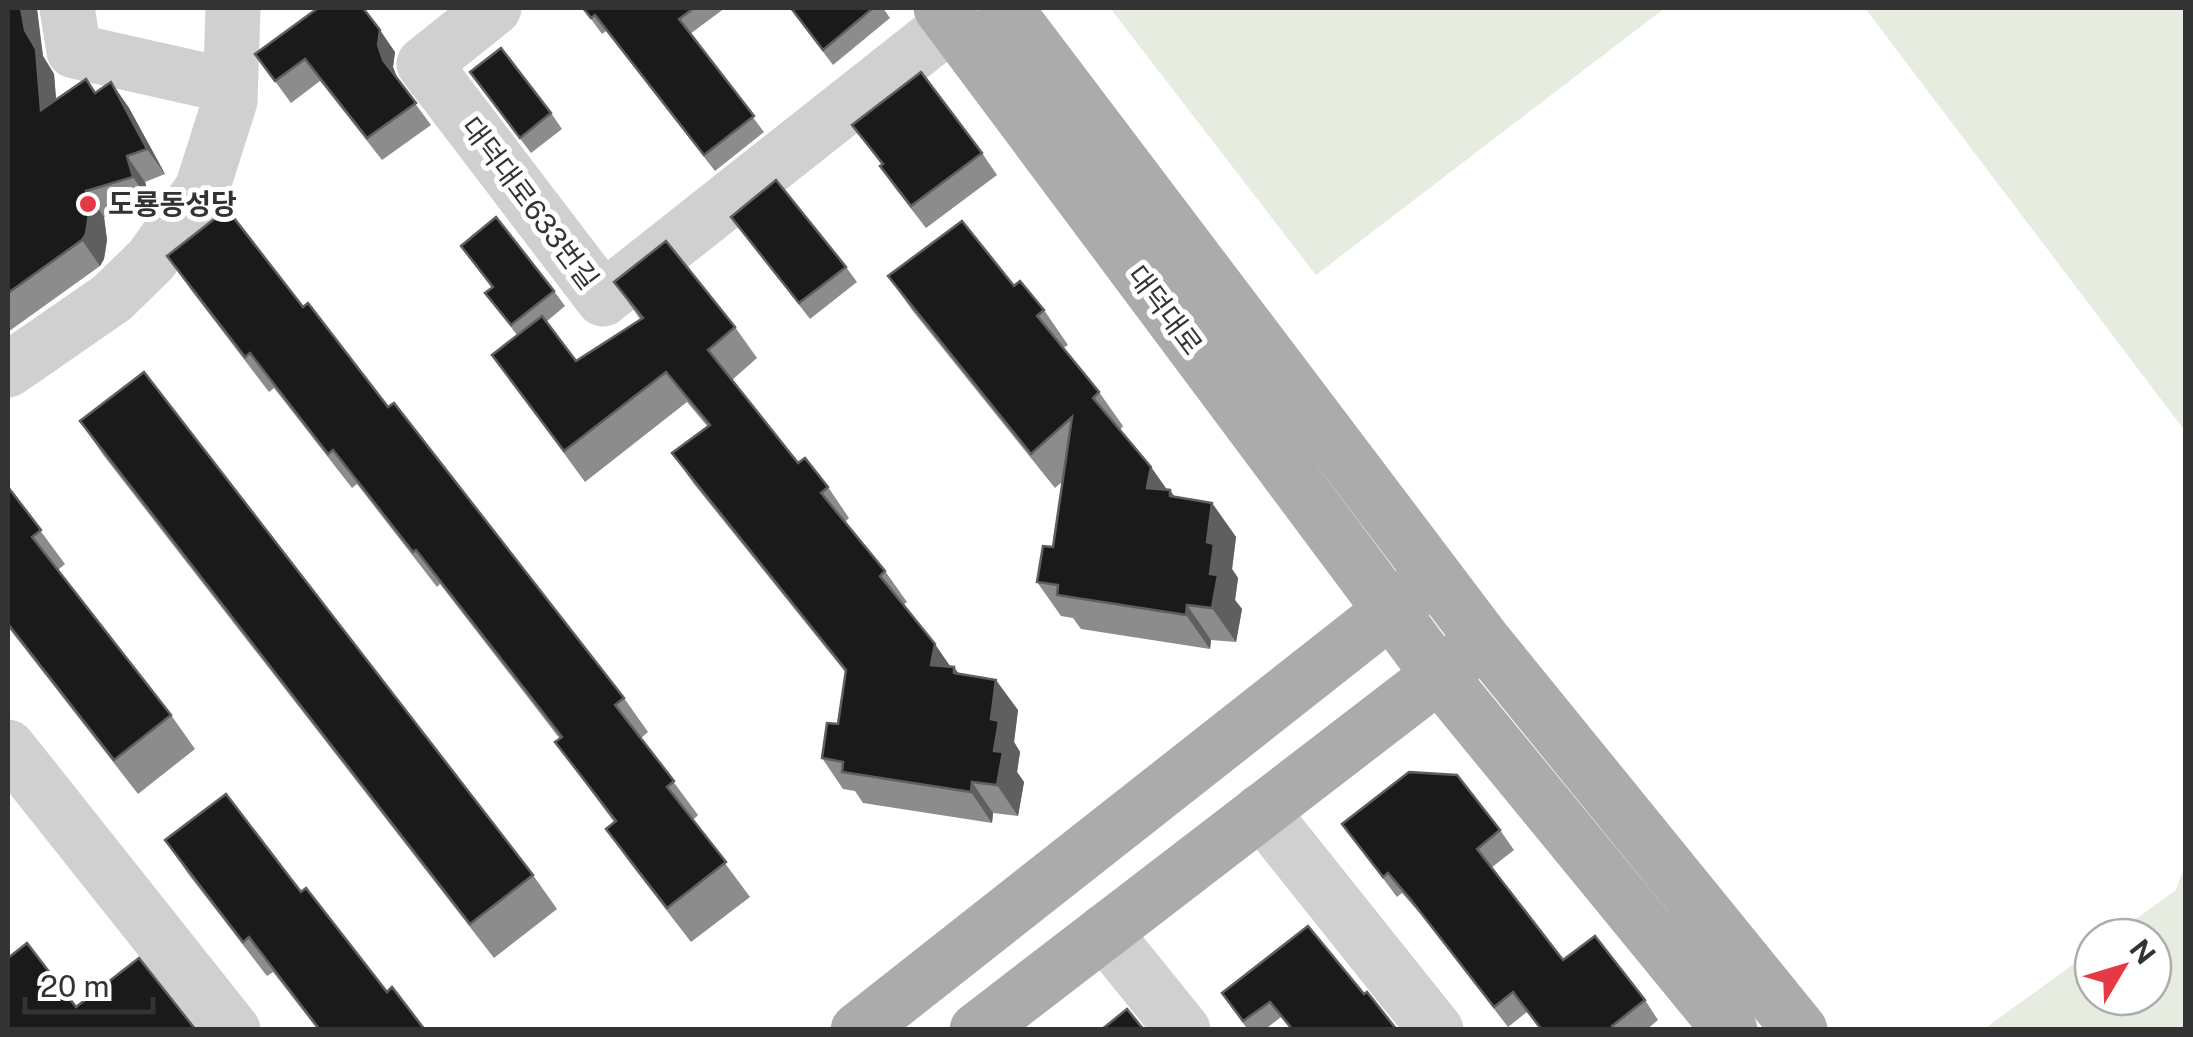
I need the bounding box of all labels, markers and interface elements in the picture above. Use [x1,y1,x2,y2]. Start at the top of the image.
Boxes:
street label: 대덕대로633번길 [455,110,606,295]
place label: 도룡동성당 [108,187,237,220]
marker: 도룡동성당 [77,193,99,215]
street label: 대덕대로 [1121,259,1210,361]
north arrow [2073,917,2173,1017]
text: N [2123,933,2163,970]
scale bar [25,952,152,1014]
text: 20 m [40,968,109,1004]

